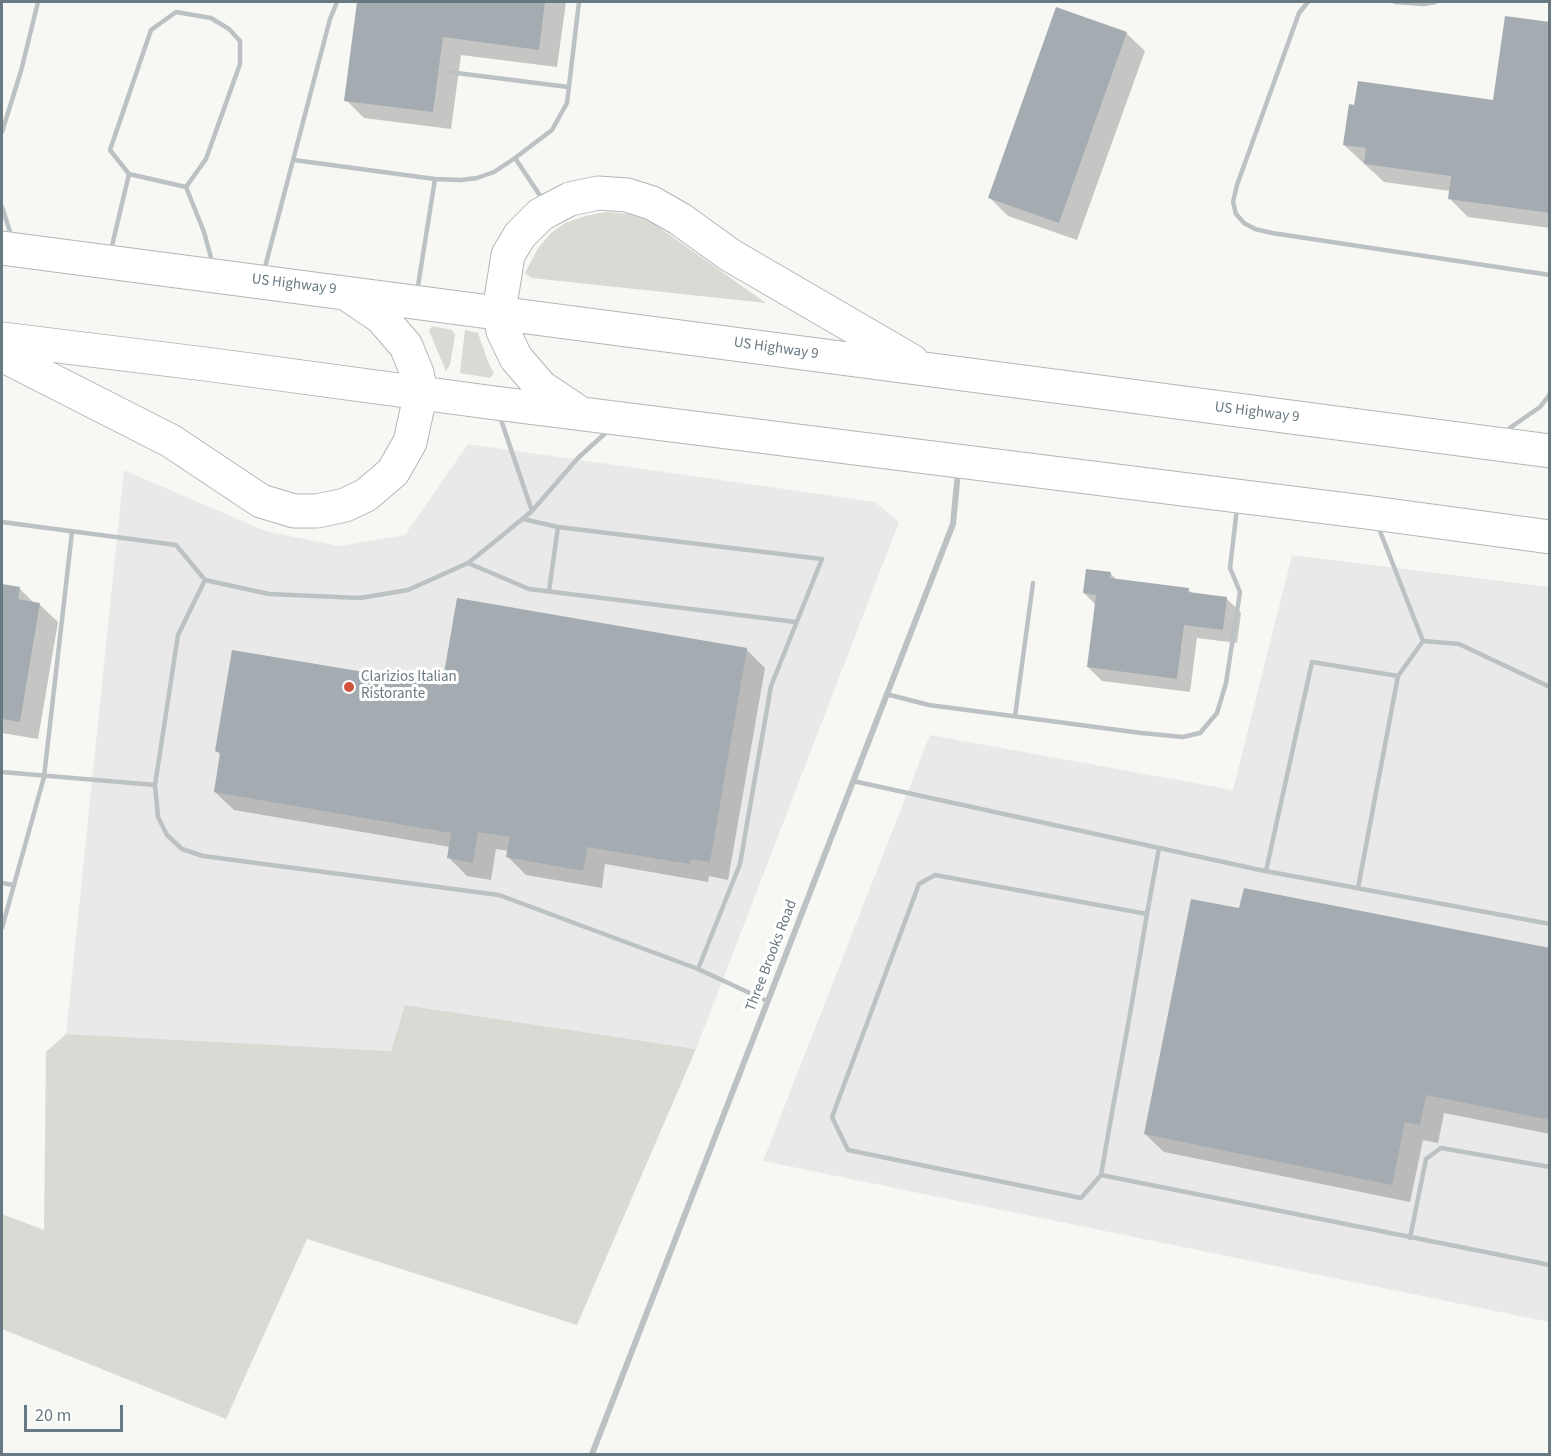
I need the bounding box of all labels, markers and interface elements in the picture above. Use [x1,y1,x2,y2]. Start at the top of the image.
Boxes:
street label: US Highway 9 [251,271,337,299]
street label: US Highway 9 [732,334,820,364]
street label: US Highway 9 [1214,399,1300,427]
place label: Clarizios Italian Ristorante [361,669,457,704]
marker: Clarizios Italian Ristorante [342,680,356,694]
street label: Three Brooks Road [742,898,802,1014]
scale bar [27,1393,126,1431]
text: 20 m [35,1403,71,1428]

